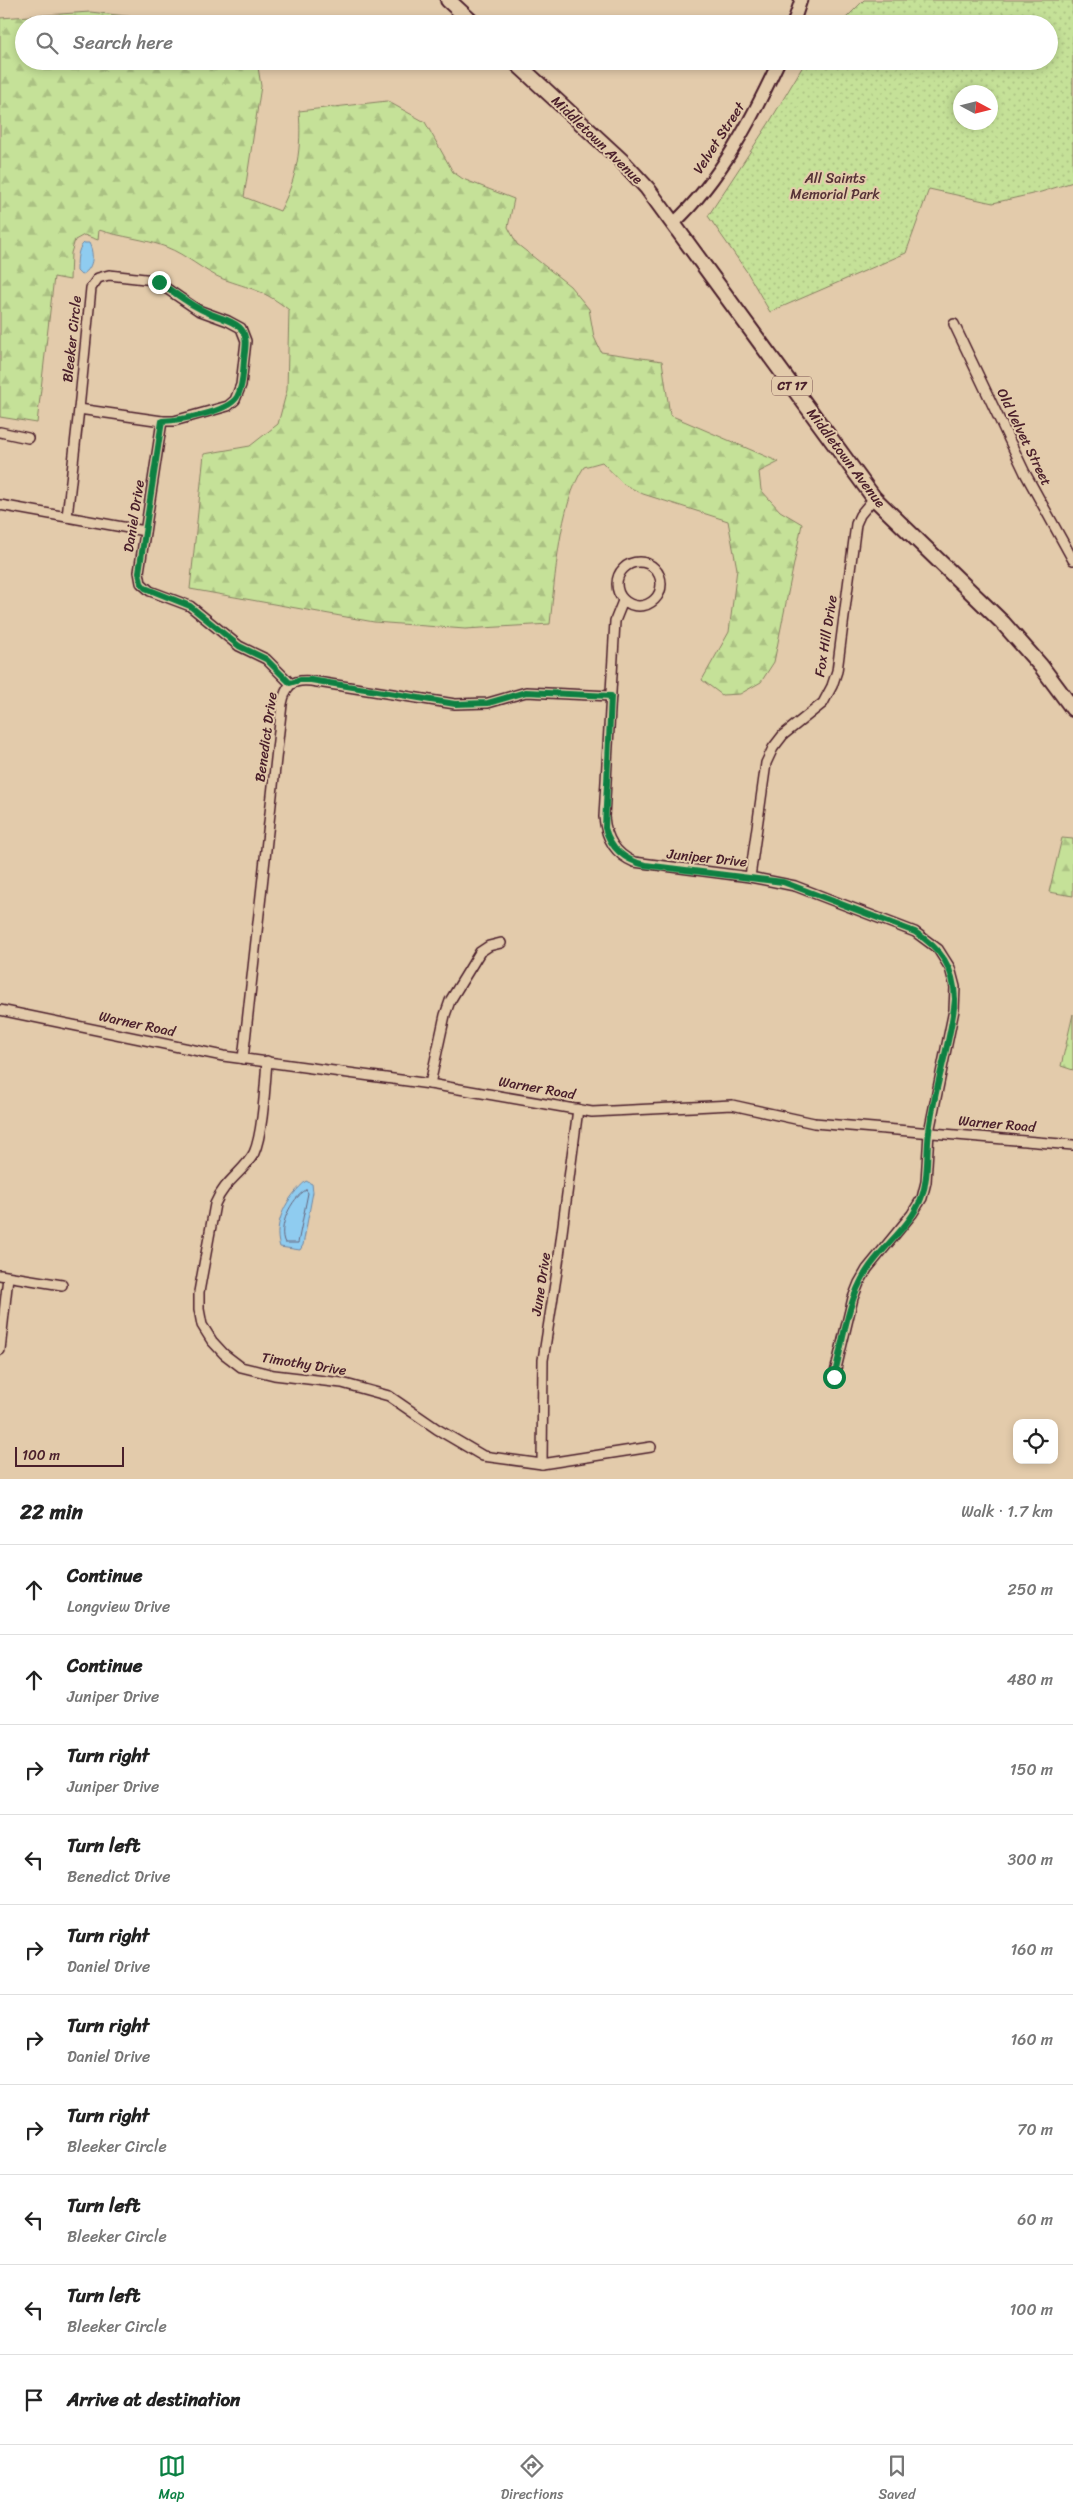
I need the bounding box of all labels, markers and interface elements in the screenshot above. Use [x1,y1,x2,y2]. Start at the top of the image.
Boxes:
search box [15,15,1058,70]
text: Search here [73,26,173,59]
icon: search [33,29,61,57]
north arrow [953,85,998,130]
street label: Middletown Avenue [545,89,649,191]
street label: Velvet Street [686,96,752,179]
park label: All Saints Memorial Park [790,166,880,207]
route end [148,271,171,294]
street label: Bleeker Circle [55,294,89,384]
road number: CT 17 [772,376,812,396]
street label: Old Velvet Street [989,384,1059,490]
street label: Middletown Avenue [800,403,892,514]
street label: Daniel Drive [116,478,152,554]
street label: Fox Hill Drive [807,593,845,679]
street label: Benedict Drive [247,690,285,784]
street label: Juniper Drive [665,841,748,875]
street label: Warner Road [96,1004,179,1045]
street label: Warner Road [497,1069,579,1107]
street label: Warner Road [957,1108,1038,1140]
street label: June Drive [523,1250,558,1319]
street label: Timothy Drive [260,1345,348,1383]
route start [823,1366,846,1389]
map controls [1013,1419,1058,1464]
button: locate [1013,1419,1058,1464]
text: 100 m [22,1443,60,1468]
scale bar [15,1444,124,1467]
text: 22 min [20,1493,83,1531]
text: Walk · 1.7 km [961,1497,1053,1526]
text: Continue [67,1559,143,1592]
text: 250 m [1007,1575,1053,1604]
icon: ahead [20,1576,48,1604]
text: Longview Drive [67,1592,170,1621]
text: Continue [67,1649,143,1682]
text: 480 m [1007,1665,1053,1694]
icon: ahead [20,1666,48,1694]
text: Juniper Drive [67,1682,159,1711]
text: Turn right [67,1739,149,1772]
text: 150 m [1010,1755,1053,1784]
icon: right [20,1756,48,1784]
text: Juniper Drive [67,1772,159,1801]
text: Turn left [67,1829,140,1862]
text: 300 m [1008,1845,1053,1874]
icon: left [20,1846,48,1874]
text: Benedict Drive [67,1862,170,1891]
text: Turn right [67,1919,149,1952]
text: 160 m [1010,1935,1053,1964]
icon: right [20,1936,48,1964]
text: Daniel Drive [67,1952,150,1981]
text: Turn right [67,2009,149,2042]
text: 160 m [1010,2025,1053,2054]
icon: right [20,2026,48,2054]
text: Daniel Drive [67,2042,150,2071]
text: Turn right [67,2099,149,2132]
text: 70 m [1017,2115,1053,2144]
icon: right [20,2116,48,2144]
text: Bleeker Circle [67,2132,167,2161]
text: Turn left [67,2189,140,2222]
text: 60 m [1017,2205,1053,2234]
icon: left [20,2206,48,2234]
text: Bleeker Circle [67,2222,167,2251]
text: Turn left [67,2279,140,2312]
text: 100 m [1009,2295,1053,2324]
icon: left [20,2296,48,2324]
text: Bleeker Circle [67,2312,167,2341]
text: Arrive at destination [67,2383,240,2416]
icon: arrive [20,2386,48,2414]
tab: Map [158,2452,186,2507]
tab: Directions [501,2452,563,2507]
tab: Saved [879,2452,915,2507]

